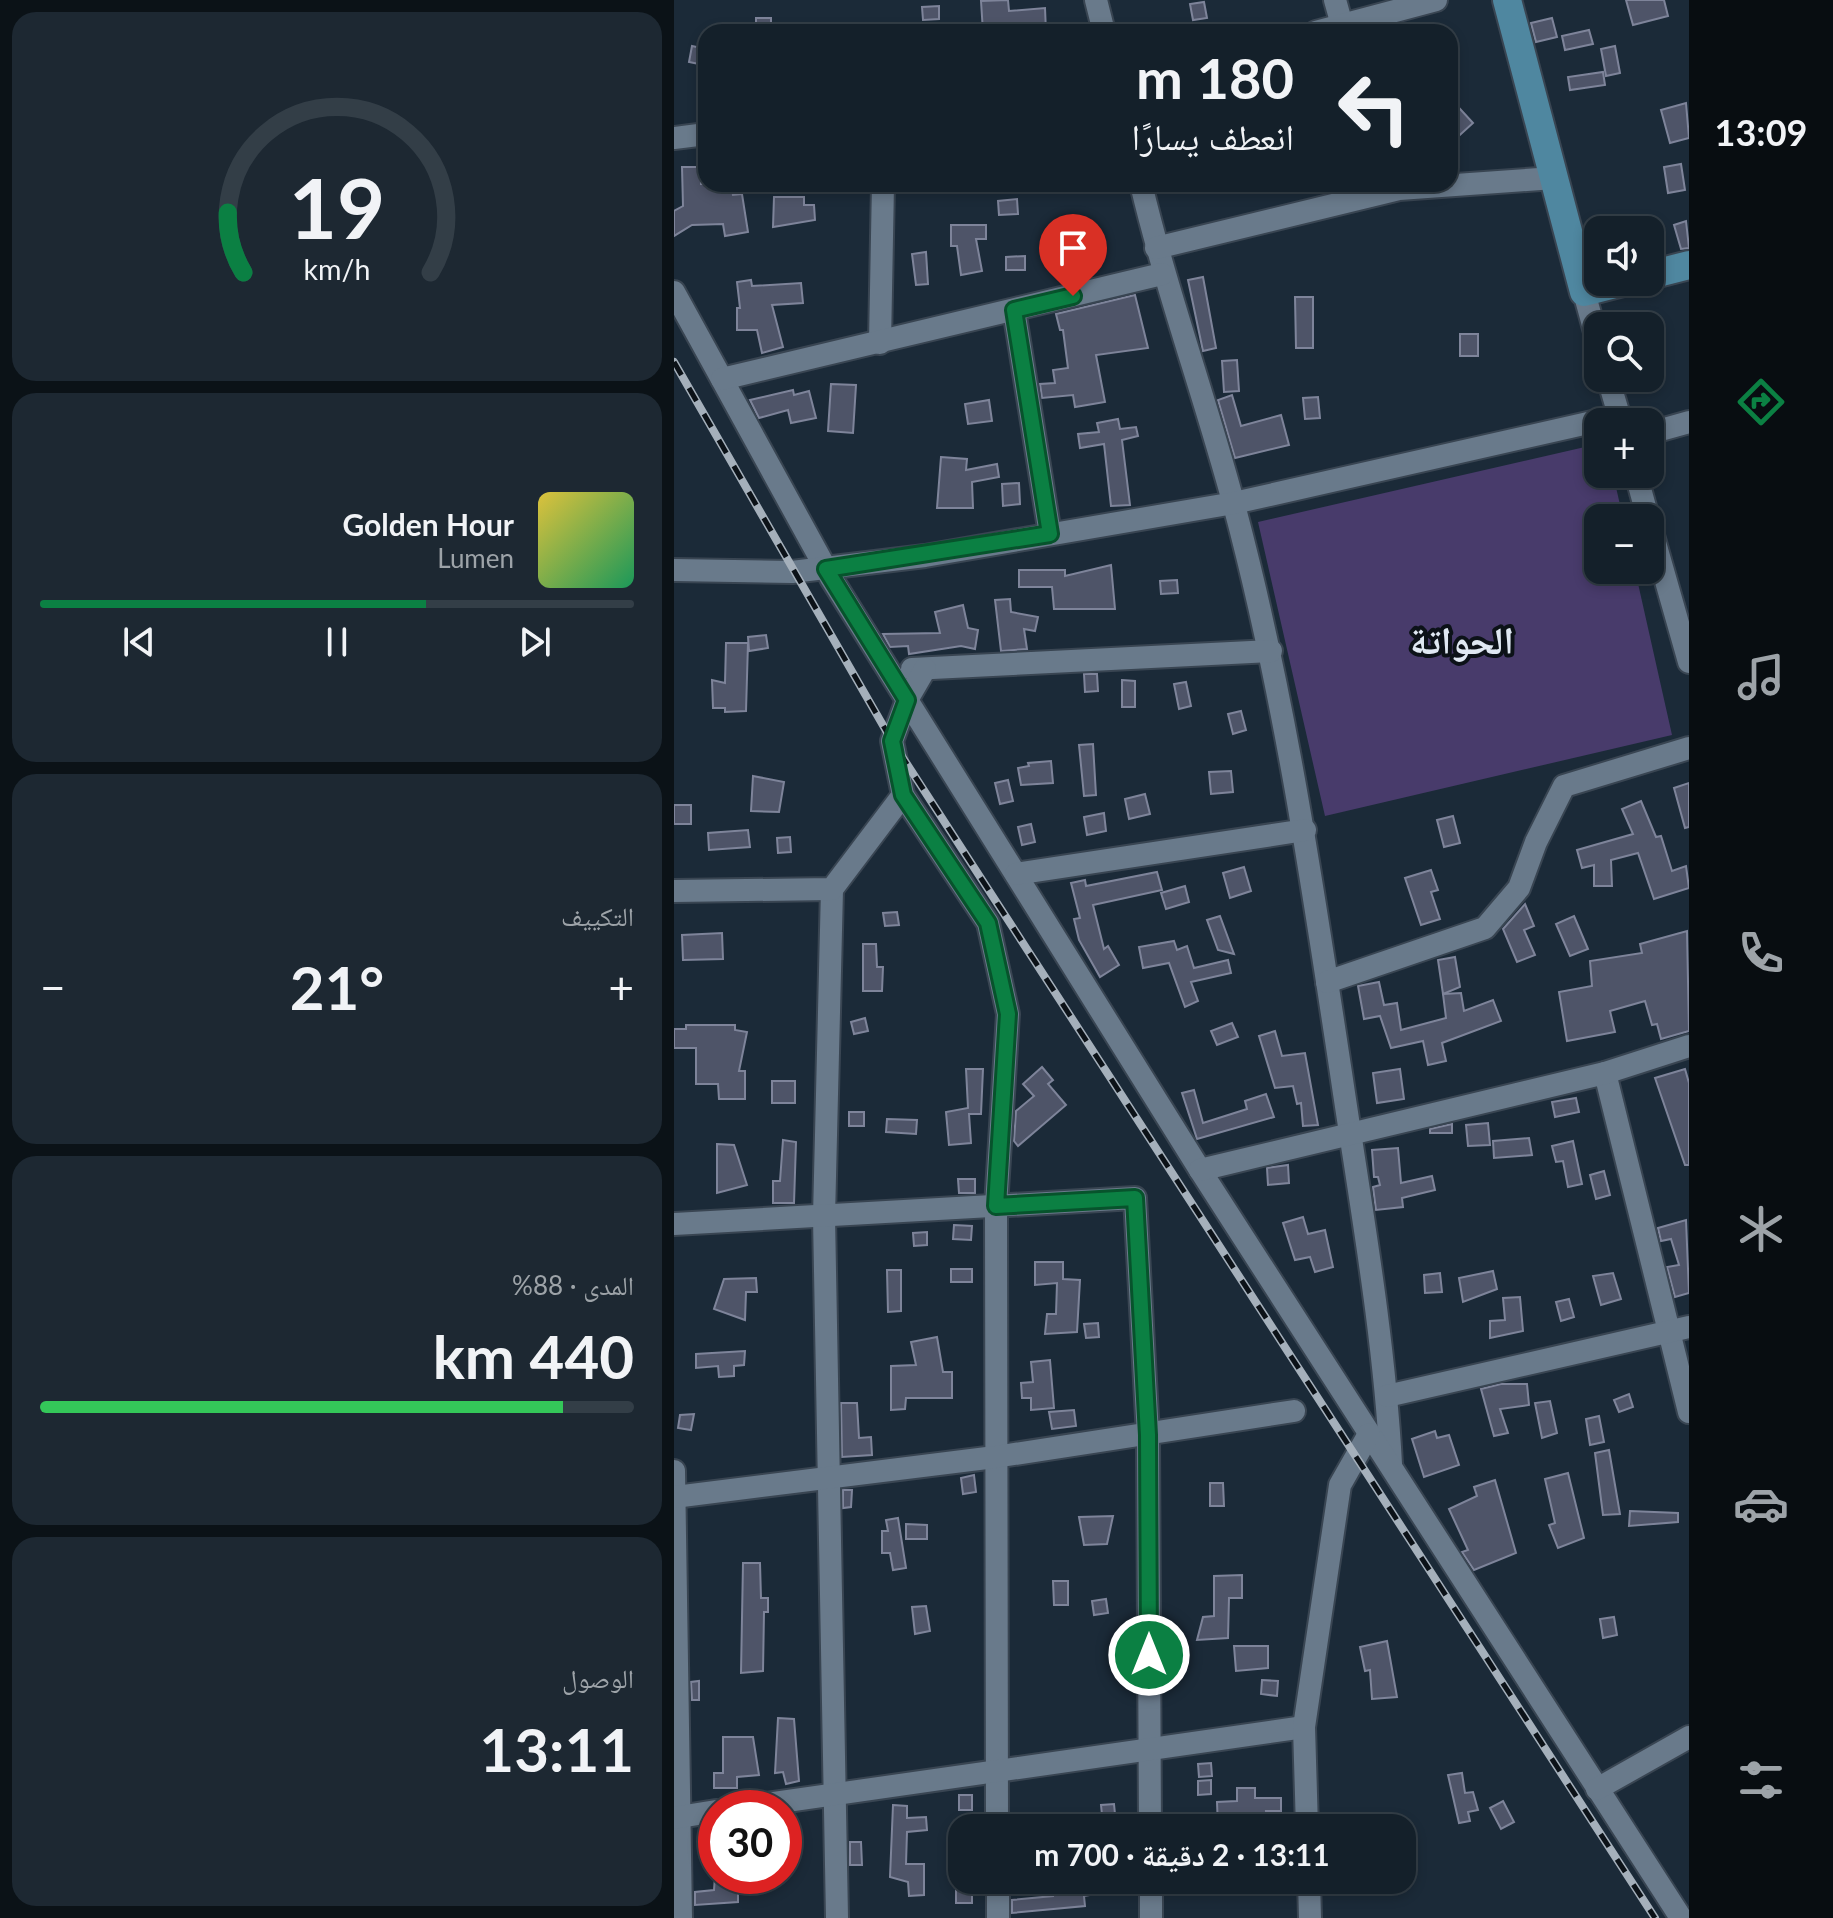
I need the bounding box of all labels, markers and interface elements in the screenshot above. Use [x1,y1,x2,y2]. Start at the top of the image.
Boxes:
text: 180 m [1136,44,1294,111]
icon: left [1322,56,1426,160]
text: 13:09 [1715,110,1807,154]
text: انعطف يسارًا [1132,114,1294,158]
text: 19 [289,156,385,256]
pin [1039,214,1107,296]
map controls [1584,216,1664,584]
button: sound [1584,216,1664,296]
icon: arrive [1051,226,1095,270]
text: km/h [304,252,370,286]
button: search [1584,312,1664,392]
icon: directions [1733,374,1789,430]
button: + [1584,408,1664,488]
button: − [1584,504,1664,584]
text: Golden Hour [342,506,514,542]
text: Lumen [437,542,514,574]
district label: الحواتة [1410,616,1514,662]
icon: previous [117,620,161,664]
icon: pause [315,620,359,664]
icon: next [513,620,557,664]
icon: music [1733,649,1789,705]
text: التكييف [561,900,634,932]
icon: phone [1733,925,1789,981]
text: 21° [290,951,384,1023]
text: − [40,961,66,1013]
text: + [608,961,634,1013]
icon: climate [1733,1201,1789,1257]
text: المدى · 88% [512,1269,634,1301]
text: 440 km [433,1320,634,1392]
icon: car [1733,1476,1789,1532]
position arrow [1107,1613,1191,1697]
text: الوصول [562,1662,634,1694]
text: 13:11 [479,1713,634,1785]
icon: filters [1733,1752,1789,1808]
speed limit sign: 30 [698,1790,802,1894]
text: 13:11 · 2 دقيقة · 700 m [1034,1836,1330,1872]

